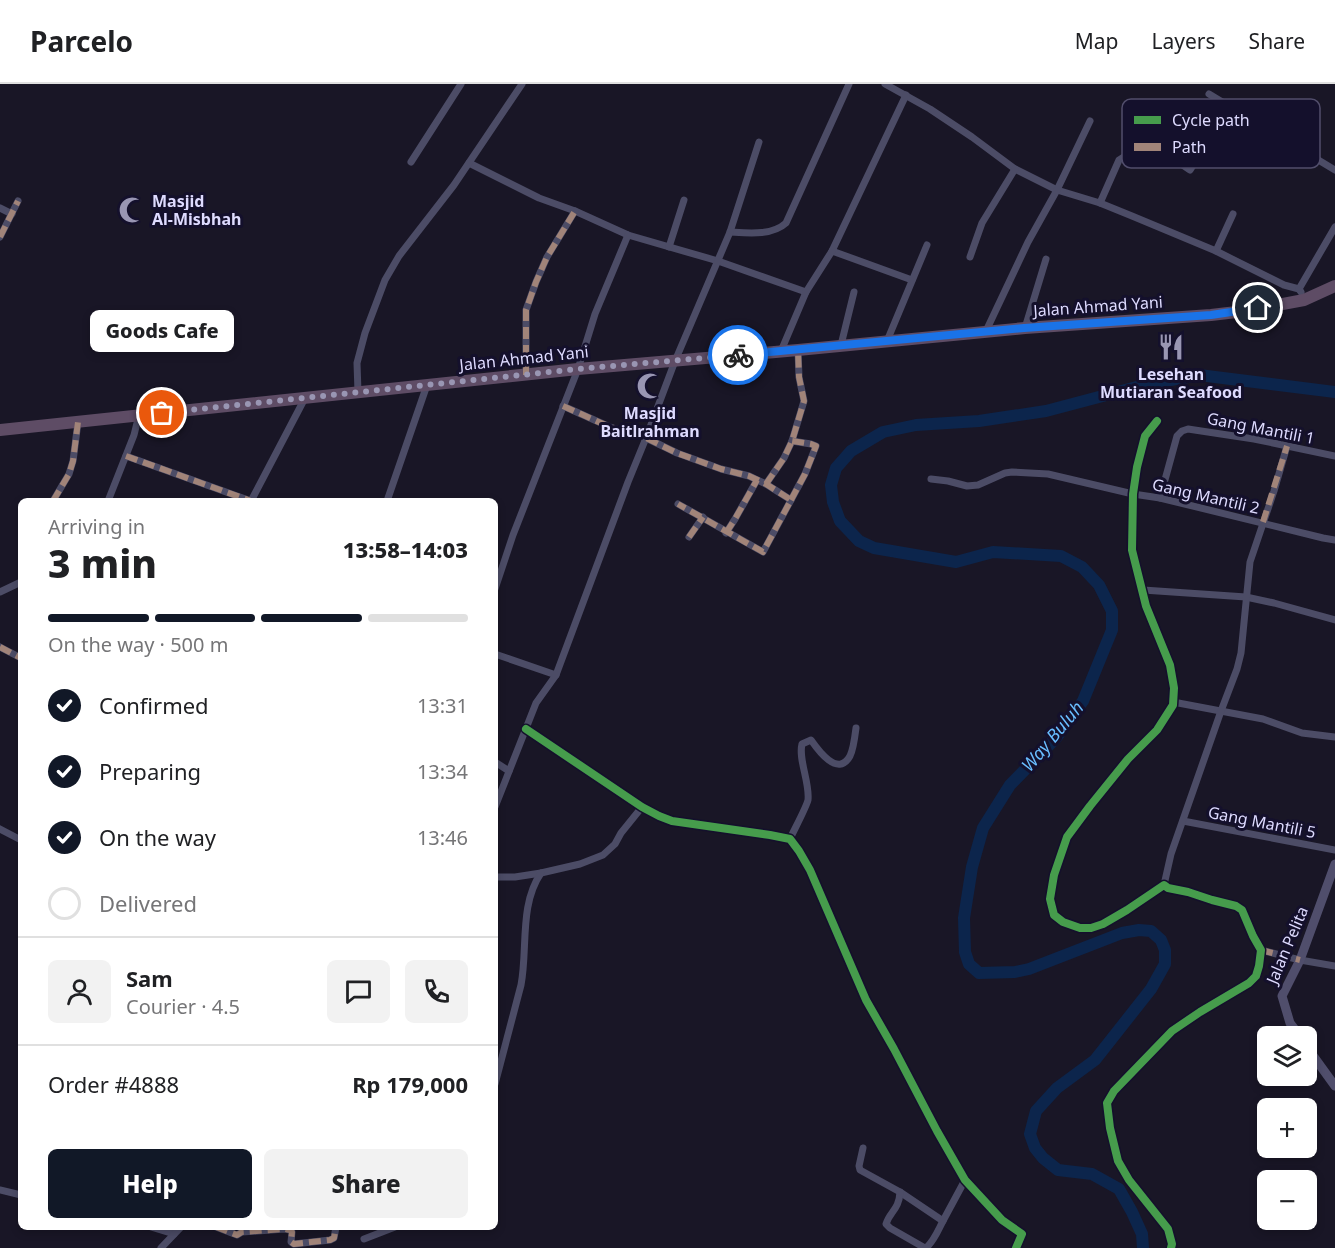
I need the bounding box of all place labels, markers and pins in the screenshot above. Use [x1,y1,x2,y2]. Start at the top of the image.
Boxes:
place label: Masjid Al-Misbhah [152,190,241,230]
mosque icon: Masjid Al-Misbhah [117,195,147,225]
pin [1232,282,1283,333]
callout: Goods Cafe [90,311,234,353]
restaurant icon: Lesehan Mutiaran Seafood [1156,332,1186,362]
place label: Lesehan Mutiaran Seafood [1100,363,1242,403]
mosque icon: Masjid Baitlrahman [635,371,665,401]
pin [136,387,187,438]
place label: Masjid Baitlrahman [600,402,700,442]

